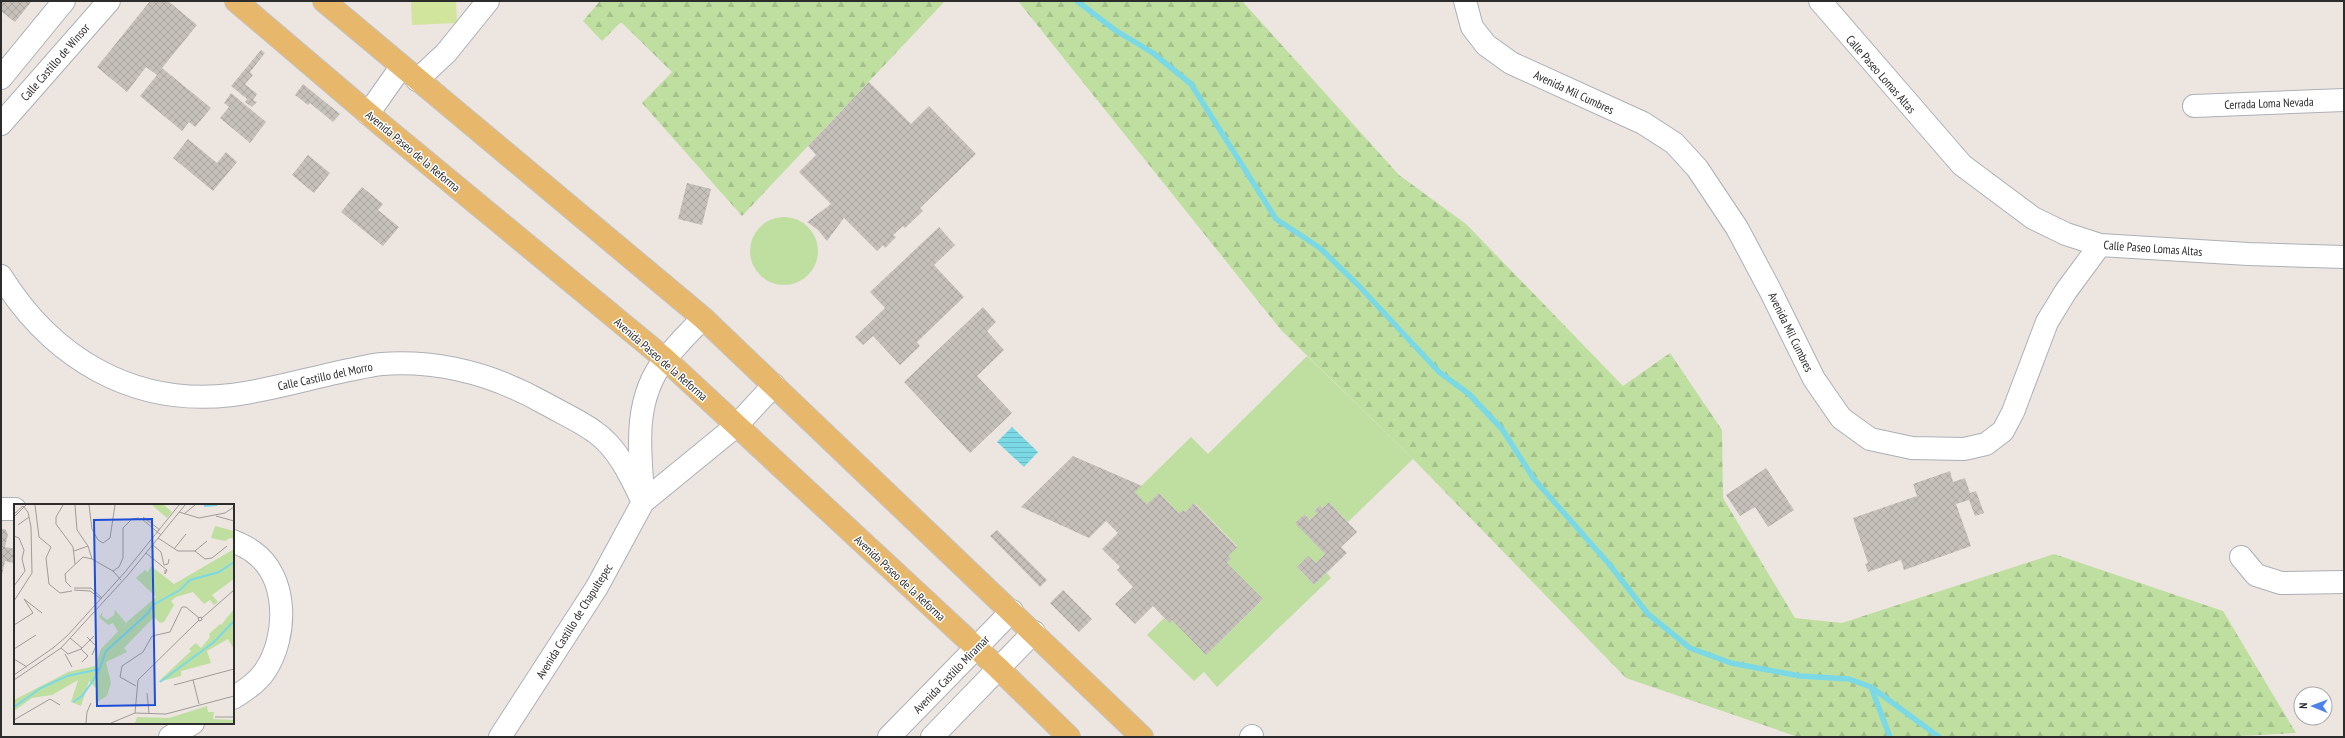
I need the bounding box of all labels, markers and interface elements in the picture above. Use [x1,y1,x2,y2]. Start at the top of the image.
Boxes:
street label: Calle Castillo de Winsor [17,20,93,104]
street label: Calle Paseo Lomas Altas [1843,32,1919,116]
street label: Avenida Mil Cumbres [1531,67,1617,117]
street label: Cerrada Loma Nevada [2224,94,2314,112]
street label: Avenida Paseo de la Reforma [363,107,464,195]
street label: Calle Paseo Lomas Altas [2103,237,2203,259]
street label: Avenida Mil Cumbres [1765,290,1817,374]
street label: Avenida Paseo de la Reforma [611,314,711,404]
street label: Calle Castillo del Morro [276,359,374,393]
inset map [14,504,234,724]
street label: Avenida Paseo de la Reforma [851,532,949,624]
street label: Avenida Castillo de Chapultepec [532,560,616,681]
street label: Avenida Castillo Miramar [910,631,993,716]
north arrow [2293,686,2333,726]
text: N [2296,703,2310,709]

